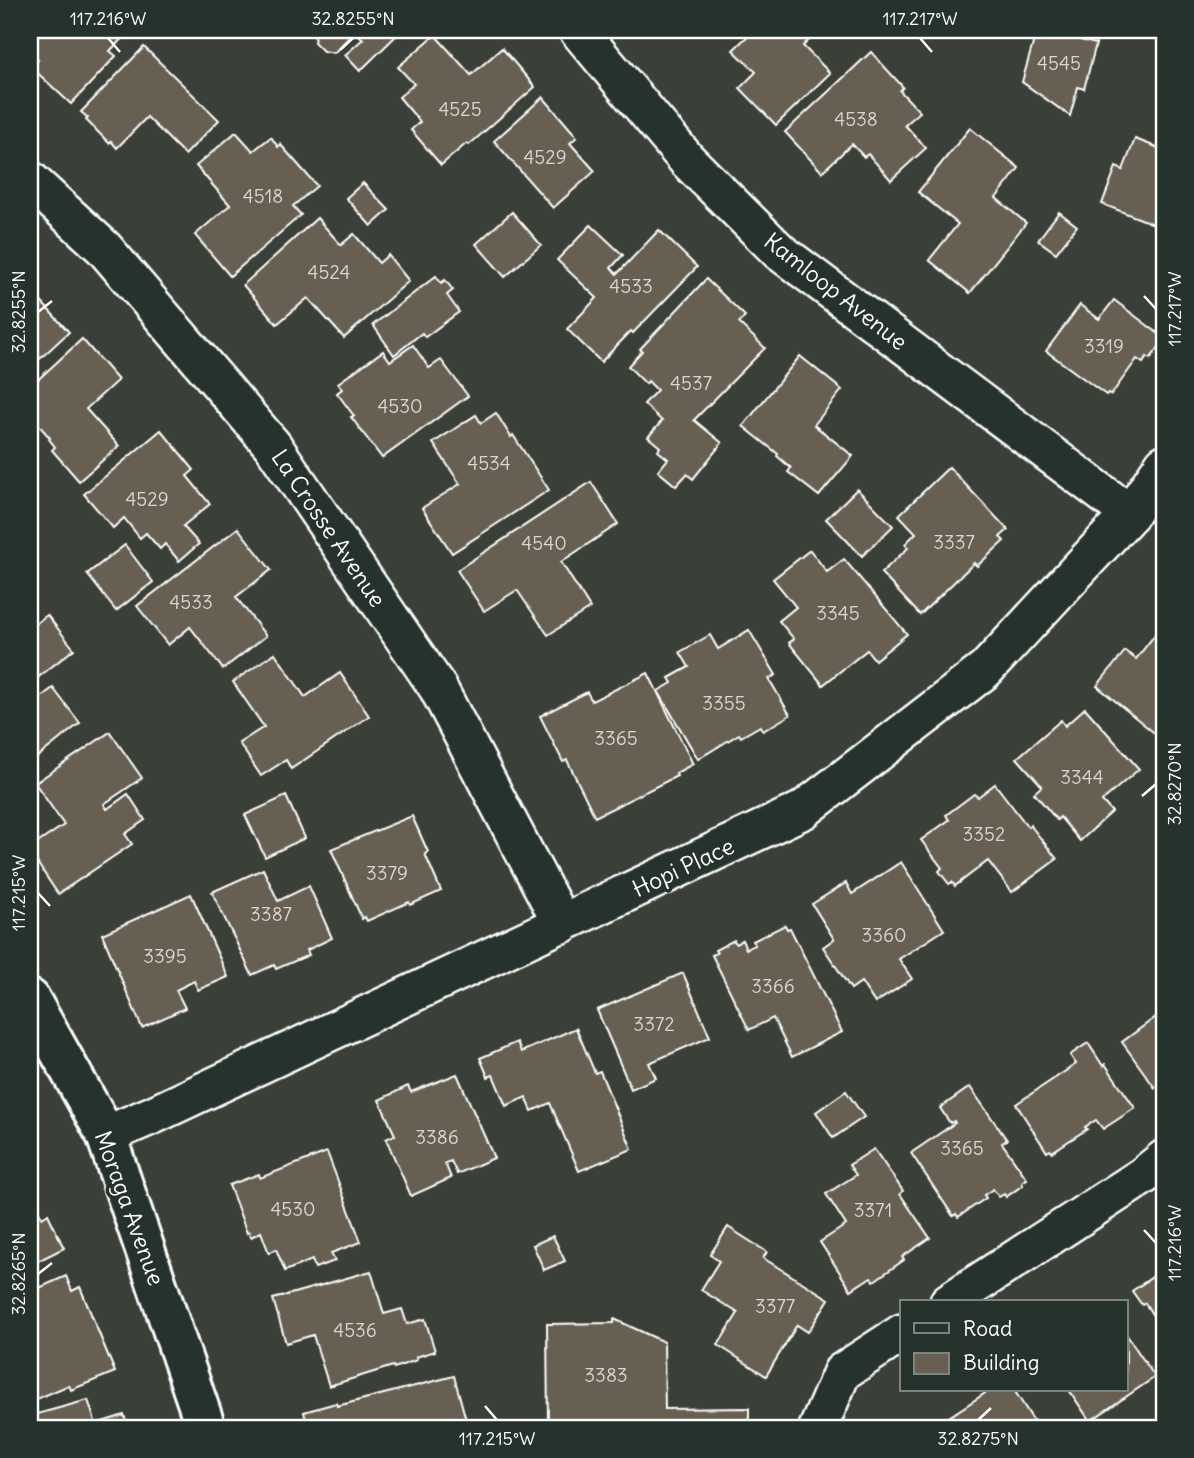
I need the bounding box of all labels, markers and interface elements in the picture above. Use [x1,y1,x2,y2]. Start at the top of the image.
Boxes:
text: 117.216°W [70,7,146,30]
text: 32.8255°N [311,7,395,30]
text: 117.217°W [882,7,958,30]
house number: 4545 [1037,51,1081,75]
house number: 4525 [438,97,482,121]
house number: 4538 [834,107,878,131]
house number: 4529 [523,145,567,169]
house number: 4518 [243,184,283,208]
street label: Kamloop Avenue [758,226,914,356]
house number: 4524 [308,260,351,284]
text: 32.8255°N [7,270,30,354]
text: 117.217°W [1163,271,1186,347]
house number: 4533 [609,274,653,298]
house number: 3319 [1084,334,1124,358]
house number: 4537 [670,371,712,395]
house number: 4530 [377,394,423,418]
street label: La Crosse Avenue [266,444,392,612]
house number: 4534 [467,451,511,475]
house number: 4529 [125,487,169,511]
house number: 3337 [933,530,975,554]
house number: 4540 [521,531,567,555]
house number: 4533 [169,590,213,614]
house number: 3345 [816,601,860,625]
house number: 3355 [702,691,746,715]
house number: 3365 [594,726,638,750]
text: 32.8270°N [1163,742,1186,826]
house number: 3344 [1060,765,1104,789]
house number: 3352 [963,822,1005,846]
street label: Hopi Place [628,831,738,903]
text: 117.215°W [7,855,30,931]
house number: 3379 [366,861,408,885]
house number: 3387 [250,902,292,926]
house number: 3360 [861,923,907,947]
house number: 3395 [143,944,187,968]
house number: 3366 [751,974,795,998]
house number: 3372 [633,1012,675,1036]
house number: 3386 [415,1125,459,1149]
street label: Moraga Avenue [89,1127,171,1289]
house number: 3365 [940,1136,984,1160]
house number: 4530 [270,1197,316,1221]
house number: 3371 [854,1198,892,1222]
text: 117.216°W [1163,1205,1186,1281]
text: 32.8265°N [7,1232,30,1316]
house number: 3377 [755,1294,795,1318]
legend [900,1300,1128,1392]
text: Road [963,1315,1012,1342]
house number: 4536 [333,1318,377,1342]
text: Building [963,1349,1039,1376]
house number: 3383 [584,1363,628,1387]
text: 117.215°W [459,1427,535,1450]
text: 32.8275°N [937,1427,1019,1450]

